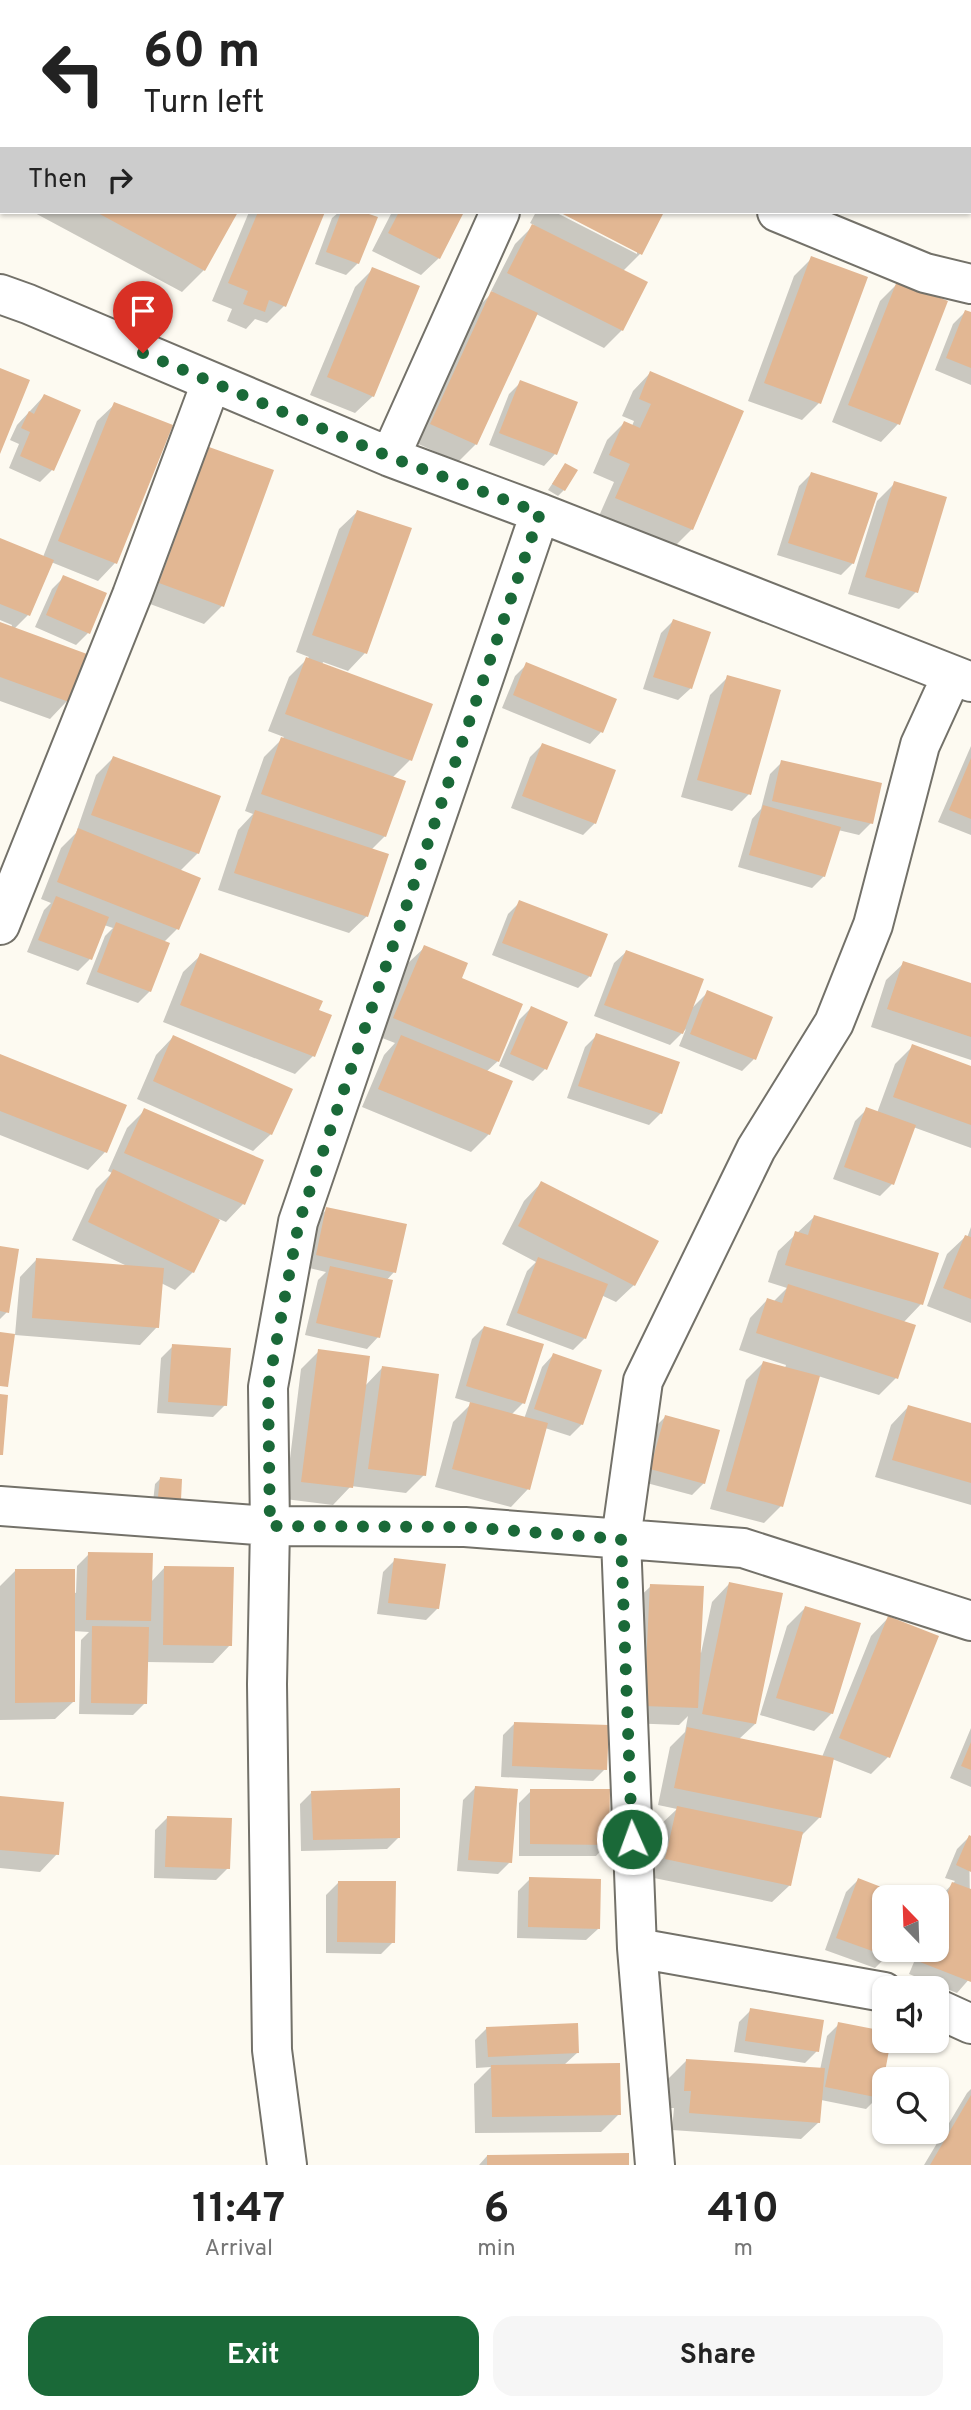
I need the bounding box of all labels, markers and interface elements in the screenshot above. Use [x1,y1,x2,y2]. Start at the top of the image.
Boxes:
text: 60 m [143,23,261,85]
icon: left [28,28,119,119]
text: Turn left [143,84,264,124]
icon: right [101,161,139,199]
text: Then [28,164,87,197]
pin [113,281,173,353]
icon: arrive [124,292,162,330]
position arrow [595,1802,669,1876]
north arrow [872,1885,948,1962]
map controls [872,1885,949,2144]
button: sound [872,1976,949,2053]
button: search [872,2067,949,2144]
text: 11:47 [192,2184,285,2237]
text: 6 [484,2184,509,2237]
text: 410 [708,2184,779,2237]
text: Arrival [204,2235,273,2264]
text: min [477,2235,516,2264]
text: m [734,2235,753,2264]
button: Exit [28,2316,479,2396]
button: Share [493,2316,943,2396]

